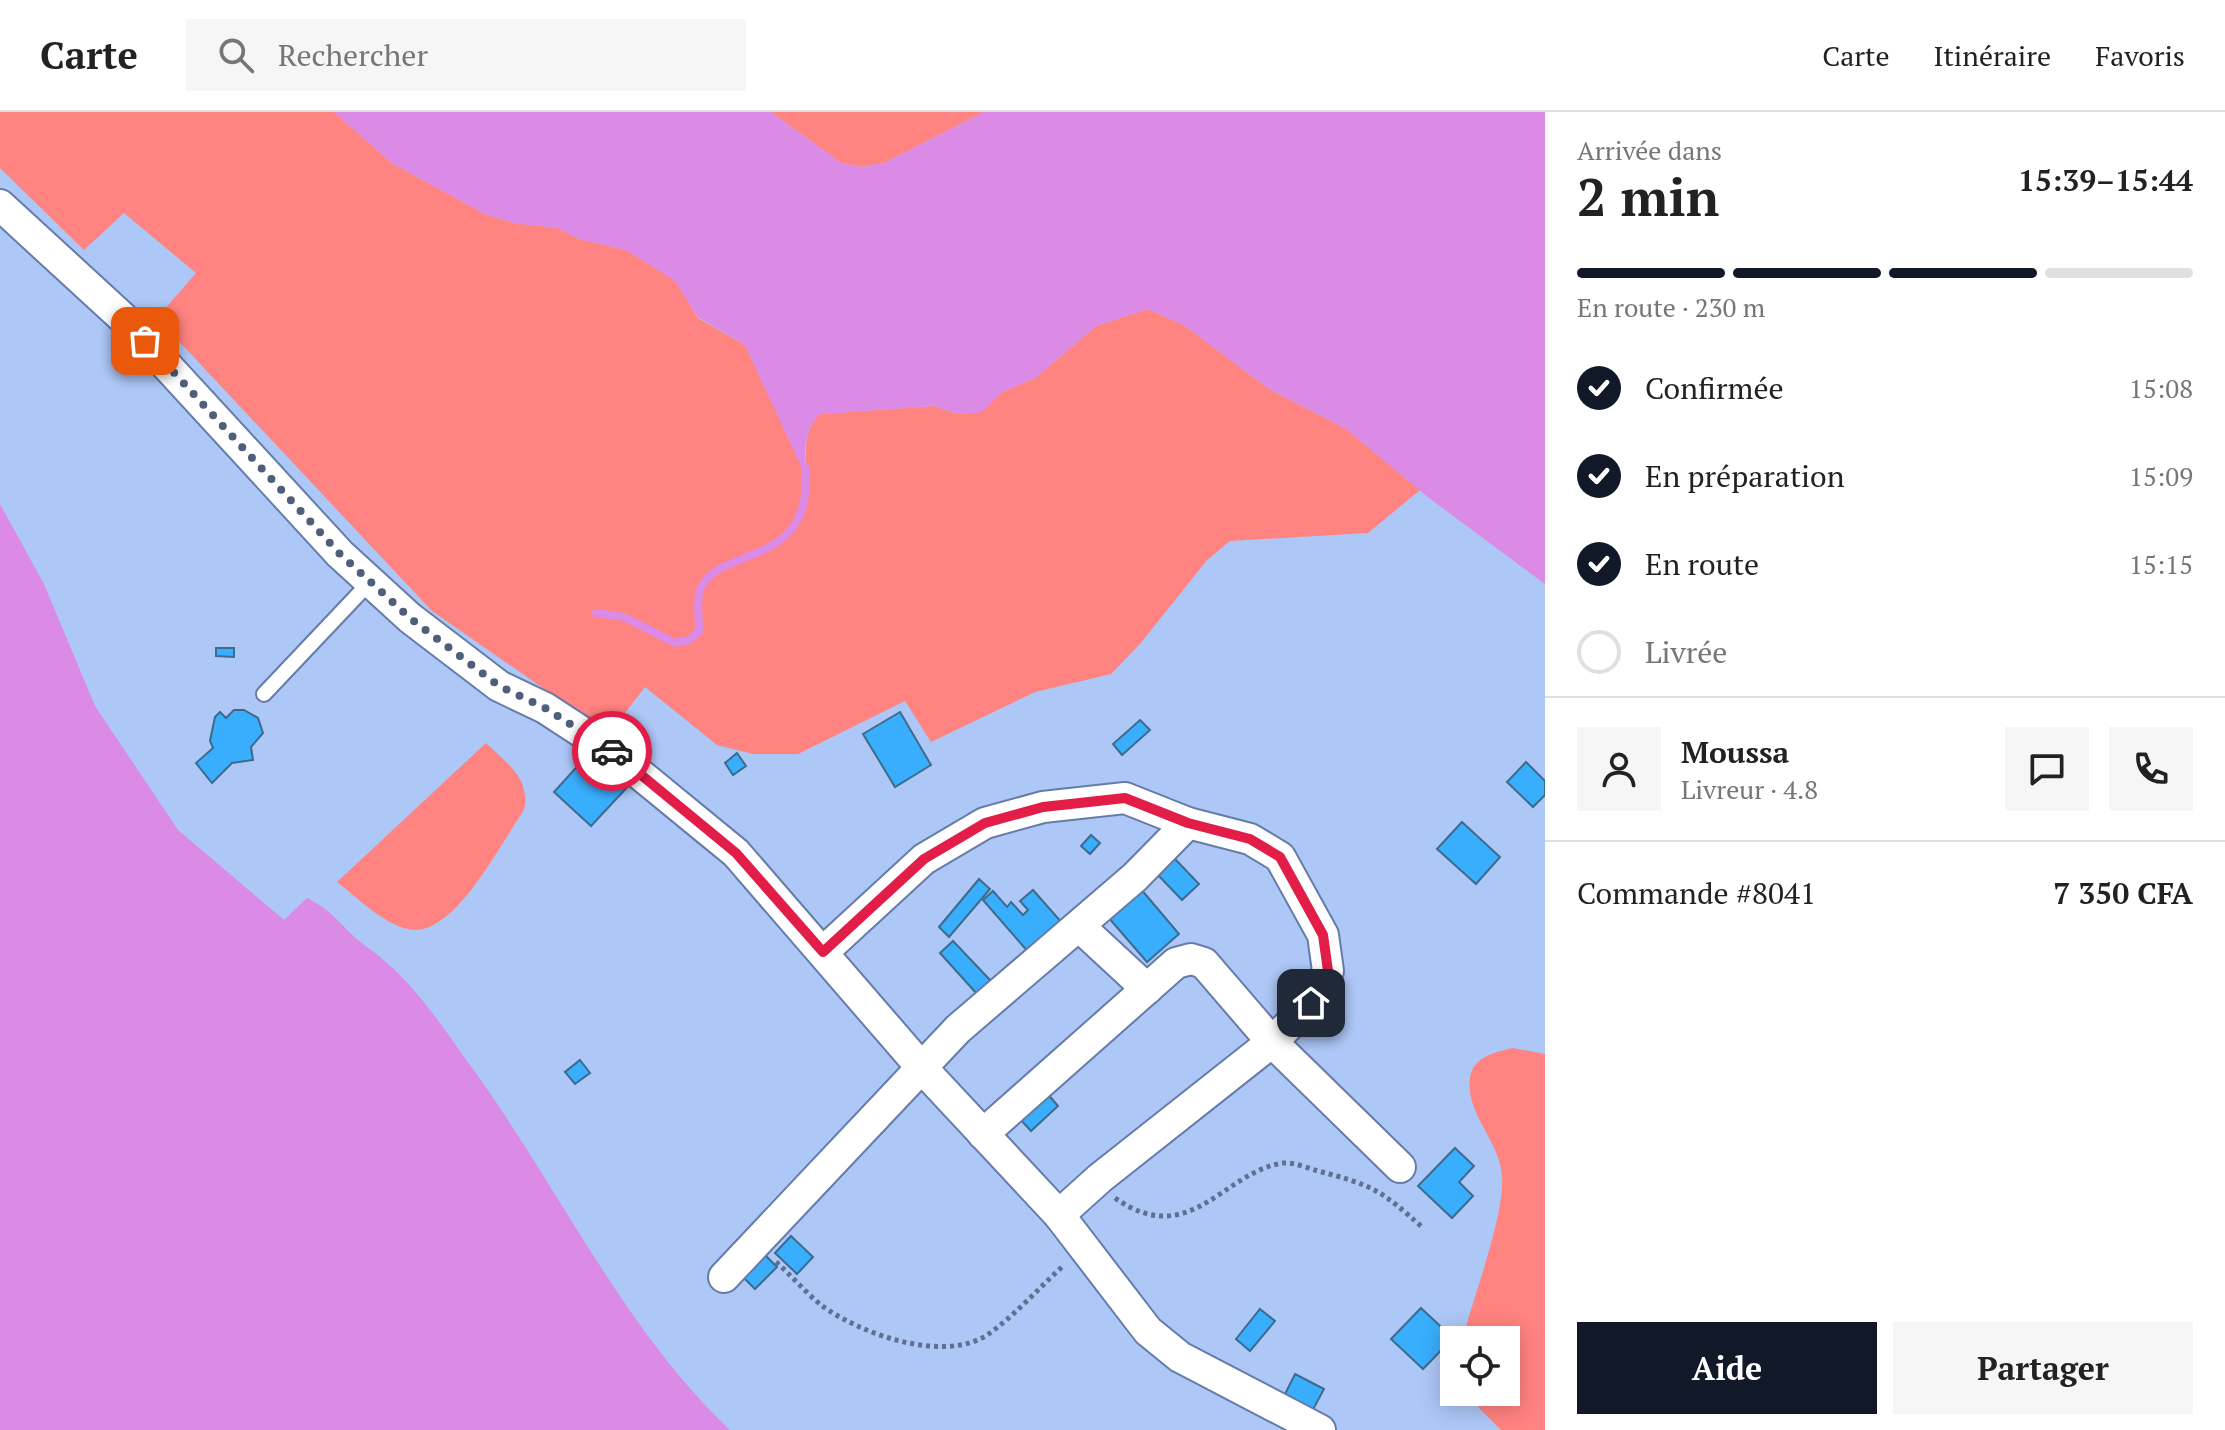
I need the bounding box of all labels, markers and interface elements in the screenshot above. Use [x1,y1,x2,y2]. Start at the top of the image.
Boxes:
search box [186,19,746,91]
text: Carte [40,30,138,80]
icon: search [214,33,258,77]
text: Rechercher [278,35,428,75]
text: Carte [1822,37,1890,74]
text: Itinéraire [1934,37,2051,74]
text: Favoris [2095,37,2185,74]
text: Arrivée dans [1577,133,1722,167]
text: 15:39–15:44 [2018,160,2193,200]
text: 2 min [1577,162,1719,231]
text: En route · 230 m [1577,290,1765,324]
pin [111,307,179,375]
icon: bag [123,319,167,363]
icon: check [1577,366,1621,410]
text: Confirmée [1645,368,1784,408]
text: 15:08 [2129,371,2193,405]
icon: check [1577,454,1621,498]
text: En préparation [1645,456,1845,496]
text: 15:09 [2129,459,2193,493]
icon: check [1577,542,1621,586]
text: En route [1645,544,1759,584]
text: 15:15 [2129,547,2193,581]
text: Livrée [1645,632,1727,672]
courier [572,711,652,791]
button: person [1577,727,1661,811]
button: chat [2005,727,2089,811]
button: phone [2109,727,2193,811]
icon: car [590,729,634,773]
text: Moussa [1681,732,1789,772]
text: Livreur · 4.8 [1681,772,1818,806]
text: Commande #8041 [1577,873,1816,913]
text: 7 350 CFA [2053,873,2193,913]
pin [1277,969,1345,1037]
icon: home [1289,981,1333,1025]
button: Aide [1577,1322,1877,1414]
button: Partager [1893,1322,2193,1414]
map controls [1440,1326,1520,1406]
button: locate [1440,1326,1520,1406]

